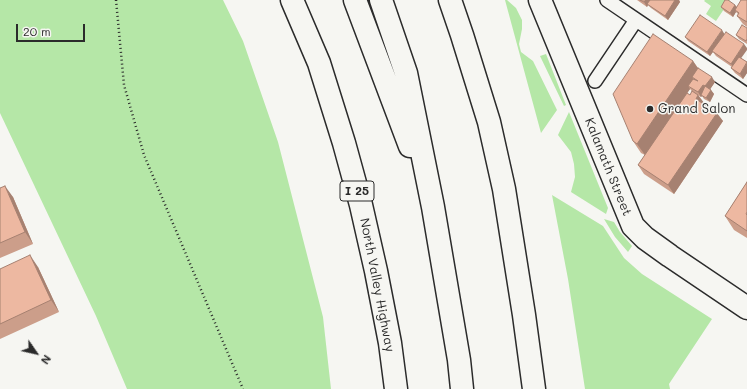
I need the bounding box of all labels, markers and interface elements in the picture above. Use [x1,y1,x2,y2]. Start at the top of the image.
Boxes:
scale bar [18,16,87,42]
text: 20 m [23,23,51,39]
place label: Grand Salon [658,101,735,117]
marker: Grand Salon [645,104,655,114]
street label: Kalamath Street [581,116,635,218]
road number: I 25 [340,181,374,201]
street label: North Valley Highway [356,217,398,353]
north arrow [16,333,56,373]
text: N [38,352,55,368]

